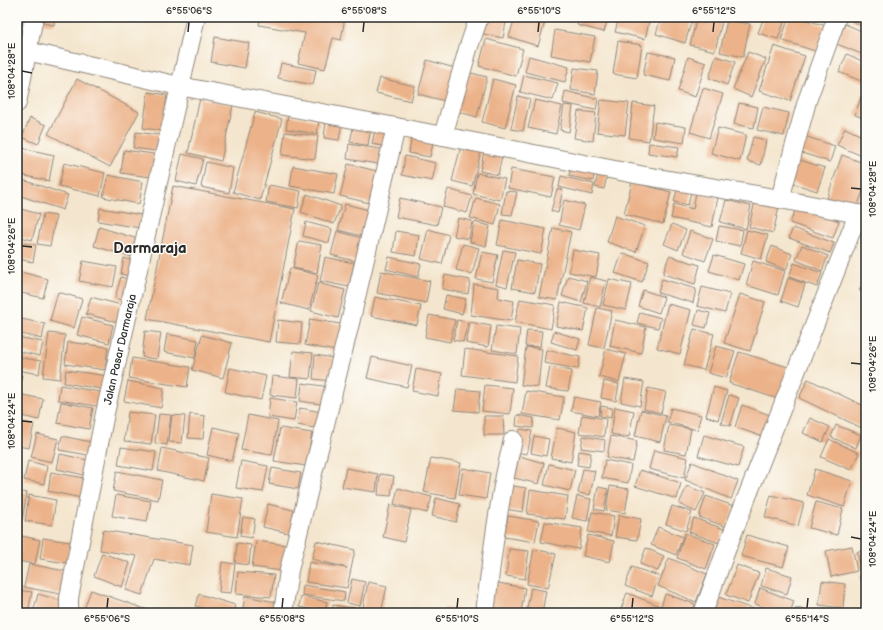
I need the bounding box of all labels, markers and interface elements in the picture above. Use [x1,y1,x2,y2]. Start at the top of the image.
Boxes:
text: 6°55'06"S [166,5,212,17]
text: 6°55'08"S [341,5,387,17]
text: 6°55'10"S [517,5,561,17]
text: 6°55'12"S [692,5,736,17]
text: 108°04'28"E [6,42,18,99]
text: 108°04'28"E [867,160,879,217]
text: 108°04'26"E [6,217,18,274]
district label: Darmaraja [113,239,187,258]
street label: Jalan Pasar Darmaraja [101,292,139,406]
text: 108°04'26"E [867,335,879,392]
text: 108°04'24"E [6,392,18,449]
text: 108°04'24"E [867,510,879,567]
text: 6°55'06"S [84,613,130,625]
text: 6°55'08"S [259,613,305,625]
text: 6°55'10"S [435,613,479,625]
text: 6°55'12"S [610,613,654,625]
text: 6°55'14"S [785,613,829,625]

